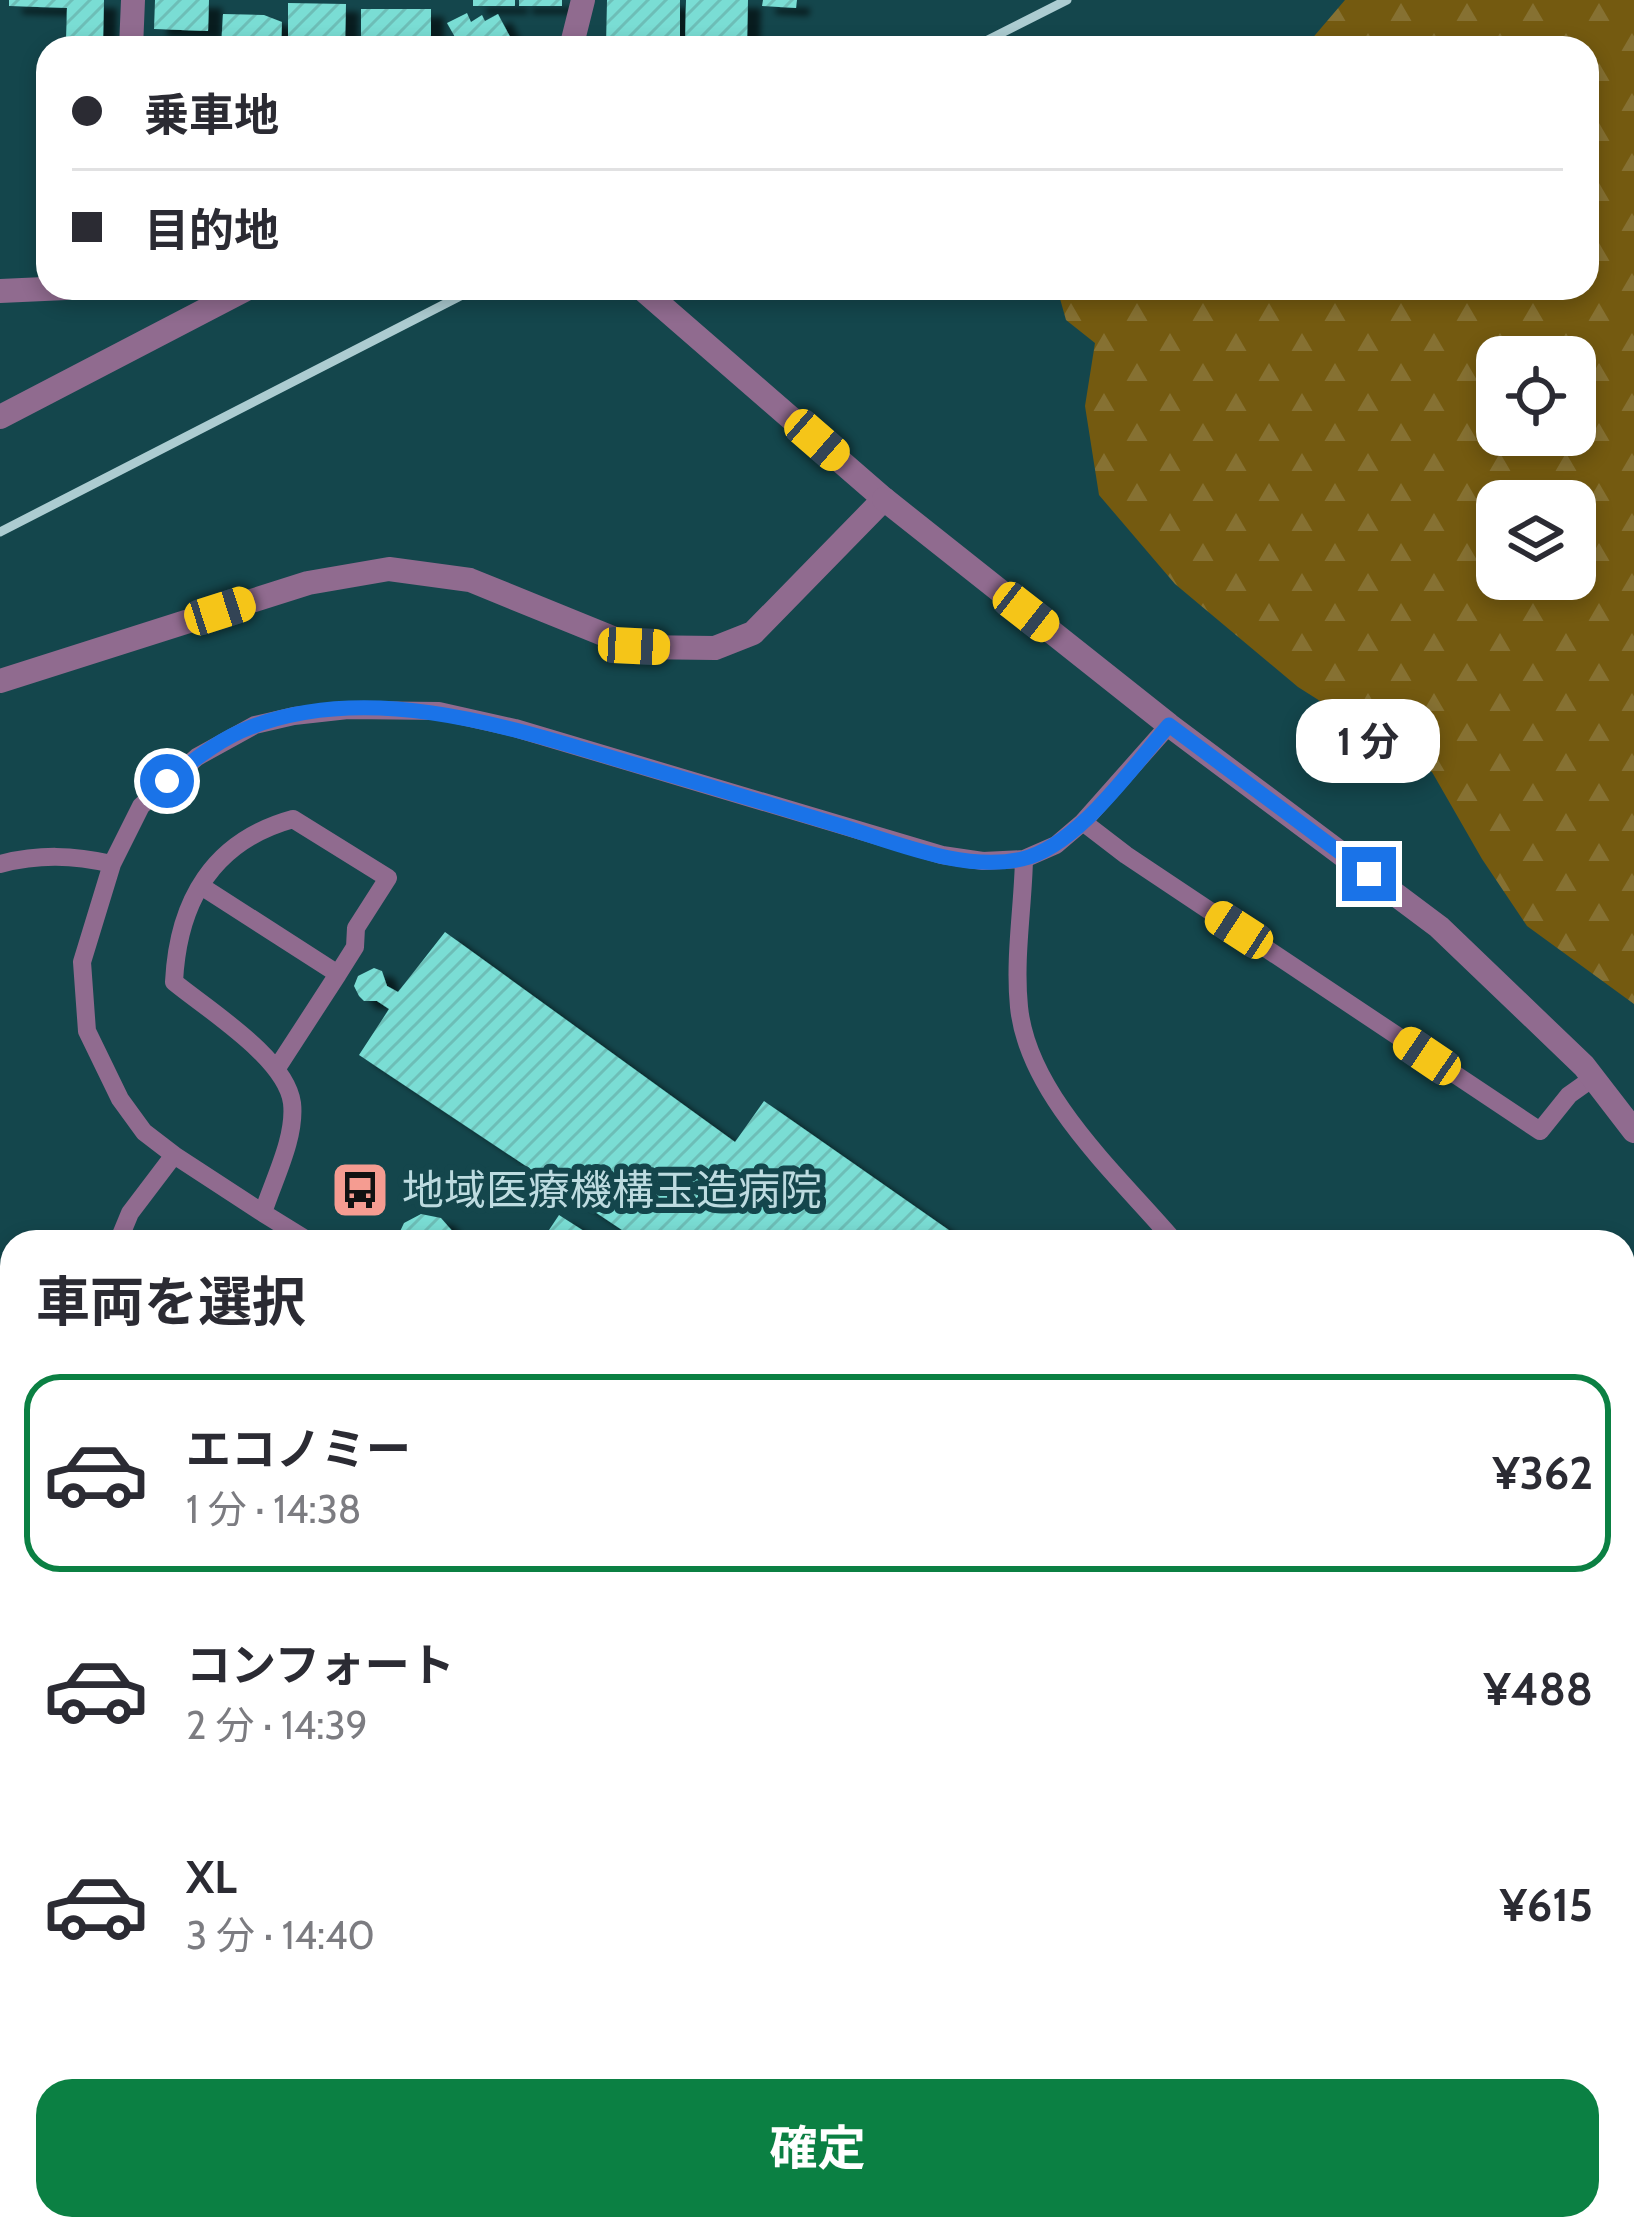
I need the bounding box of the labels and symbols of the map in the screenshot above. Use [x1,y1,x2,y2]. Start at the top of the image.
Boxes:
car [778,403,856,477]
car [987,576,1065,648]
car [180,583,260,639]
car [597,626,671,666]
callout: 1 分 [1297,700,1441,784]
route start [140,754,194,808]
route end [1342,847,1396,901]
car [1199,895,1279,965]
car [1387,1021,1467,1091]
bus stop icon: 地域医療機構玉造病院 [329,1159,391,1221]
place label: 地域医療機構玉造病院 [402,1164,822,1216]

